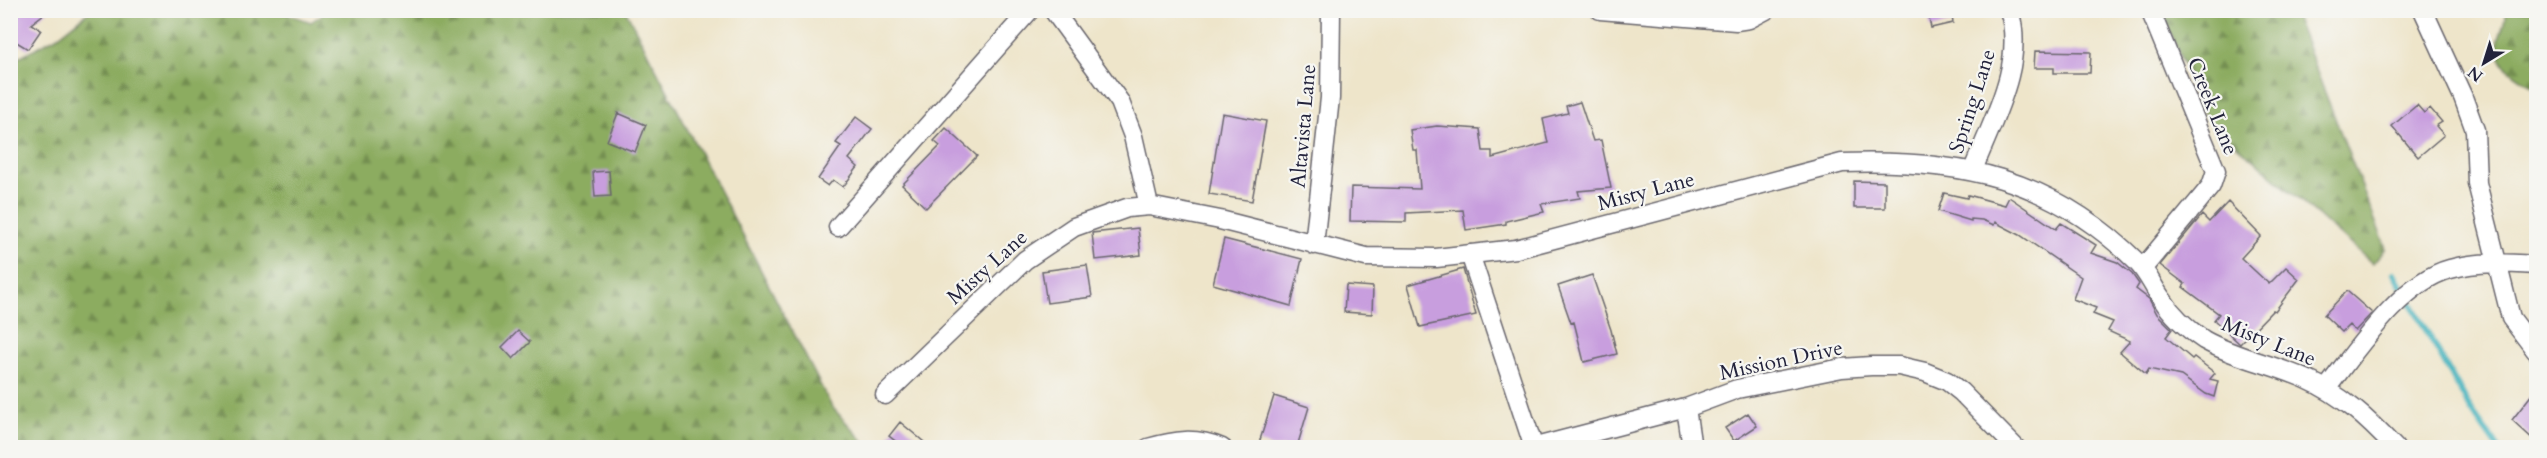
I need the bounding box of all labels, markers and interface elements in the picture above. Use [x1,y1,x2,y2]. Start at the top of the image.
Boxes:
north arrow [2454,33,2514,93]
street label: Spring Lane [1942,45,2003,157]
street label: Creek Lane [2180,53,2245,159]
text: N [2463,61,2488,87]
street label: Altavista Lane [1284,63,1323,189]
street label: Misty Lane [1594,165,1698,218]
street label: Misty Lane [941,223,1034,311]
street label: Misty Lane [2217,309,2320,374]
street label: Mission Drive [1717,333,1845,388]

